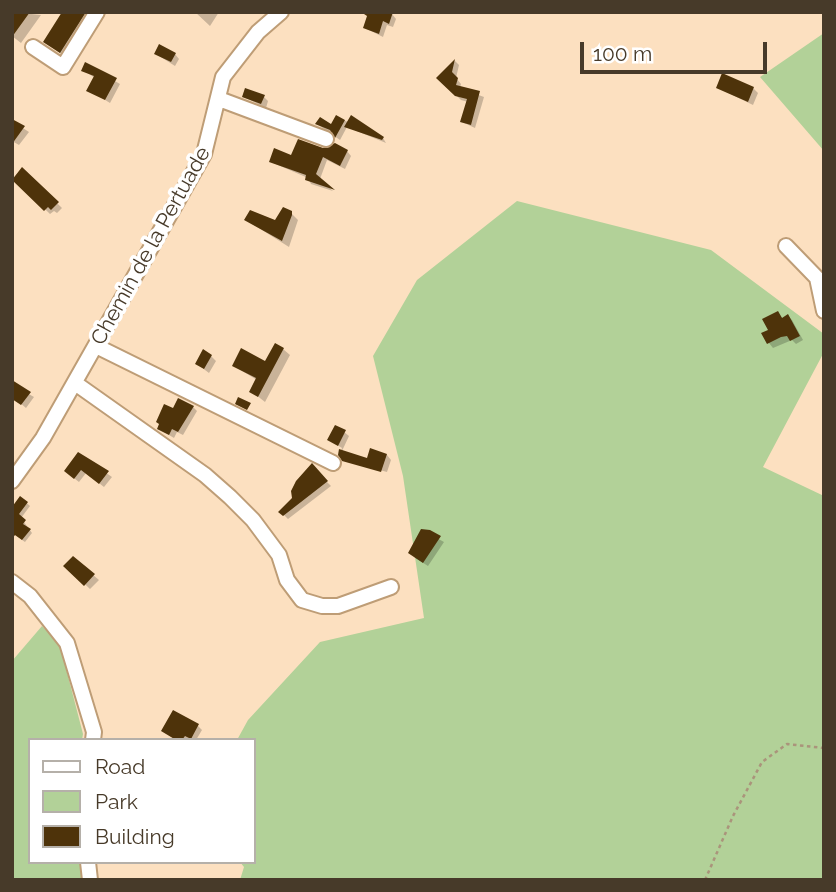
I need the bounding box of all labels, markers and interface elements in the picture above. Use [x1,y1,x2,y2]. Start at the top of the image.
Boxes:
scale bar [584,28,771,72]
text: 100 m [593,41,652,66]
street label: Chemin de la Pertuade [86,143,216,349]
legend [28,738,256,864]
text: Road [95,754,145,779]
text: Park [95,789,138,814]
text: Building [95,824,175,849]

